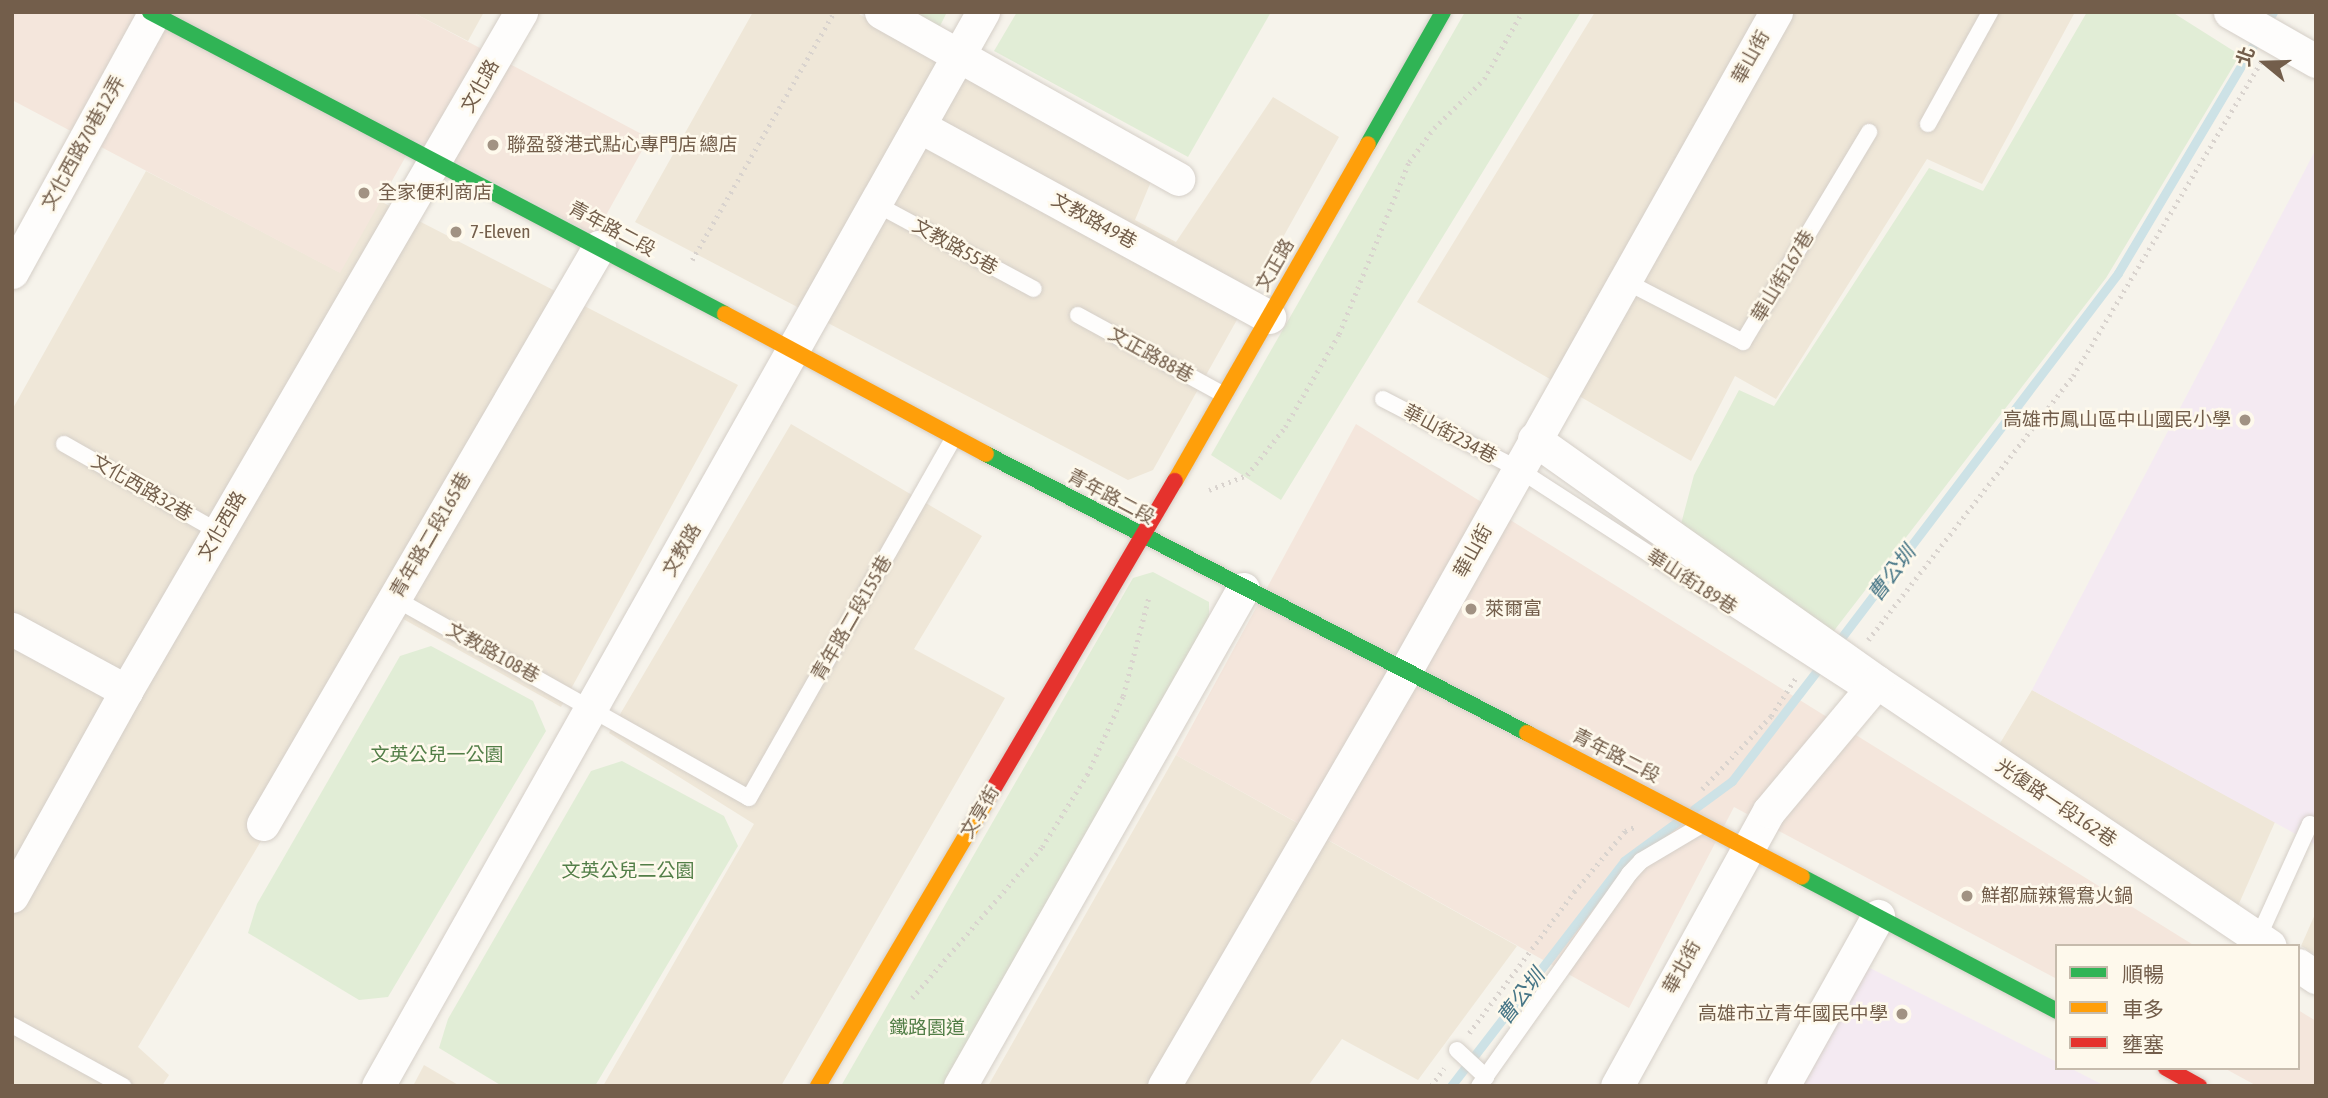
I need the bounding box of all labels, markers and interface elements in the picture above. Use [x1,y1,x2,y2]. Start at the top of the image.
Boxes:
street label: 華山街 [1727,27,1775,87]
north arrow [2230,28,2300,98]
text: 北 [2232,44,2259,69]
street label: 文化路 [456,56,504,116]
street label: 文化西路70巷12弄 [37,72,129,214]
place label: 聯盈發港式點心專門店 總店 [507,134,738,156]
marker: 聯盈發港式點心專門店 總店 [485,137,501,153]
place label: 全家便利商店 [378,182,492,204]
marker: 全家便利商店 [356,185,372,201]
street label: 文教路49巷 [1047,188,1141,254]
street label: 青年路二段 [565,197,659,261]
street label: 文教路55巷 [908,214,1002,280]
place label: 7-Eleven [470,221,531,243]
marker: 7-Eleven [448,224,464,240]
street label: 華山街167巷 [1747,226,1819,326]
street label: 文正路 [1251,235,1299,295]
street label: 文正路88巷 [1104,322,1198,388]
street label: 華山街234巷 [1399,400,1501,468]
place label: 高雄市鳳山區中山國民小學 [2003,409,2231,431]
marker: 高雄市鳳山區中山國民小學 [2237,412,2253,428]
street label: 文化西路32巷 [87,450,197,526]
street label: 青年路二段 [1064,465,1158,529]
street label: 青年路二段165巷 [386,468,476,602]
street label: 文化西路 [193,487,251,565]
street label: 文教路 [658,520,706,580]
street label: 華山街 [1449,521,1497,581]
water label: 曹公圳 [1862,540,1920,606]
street label: 華山街189巷 [1643,544,1741,620]
street label: 青年路二段155巷 [807,551,897,685]
place label: 萊爾富 [1485,598,1542,620]
marker: 萊爾富 [1463,601,1479,617]
street label: 文教路108巷 [443,618,543,688]
street label: 青年路二段 [1569,724,1663,788]
park label: 文英公兒一公園 [371,744,503,766]
street label: 光復路一段162巷 [1991,754,2121,852]
street label: 文享街 [956,782,1004,842]
park label: 文英公兒二公園 [562,860,694,882]
place label: 鮮都麻辣鴛鴦火鍋 [1981,885,2133,907]
marker: 鮮都麻辣鴛鴦火鍋 [1959,888,1975,904]
street label: 華北街 [1658,937,1706,997]
legend [2055,944,2300,1070]
text: 順暢 [2122,962,2164,986]
water label: 曹公圳 [1491,963,1549,1029]
text: 車多 [2122,997,2164,1021]
place label: 高雄市立青年國民中學 [1698,1003,1888,1025]
marker: 高雄市立青年國民中學 [1894,1006,1910,1022]
park label: 鐵路園道 [889,1017,965,1039]
text: 壅塞 [2122,1032,2164,1056]

